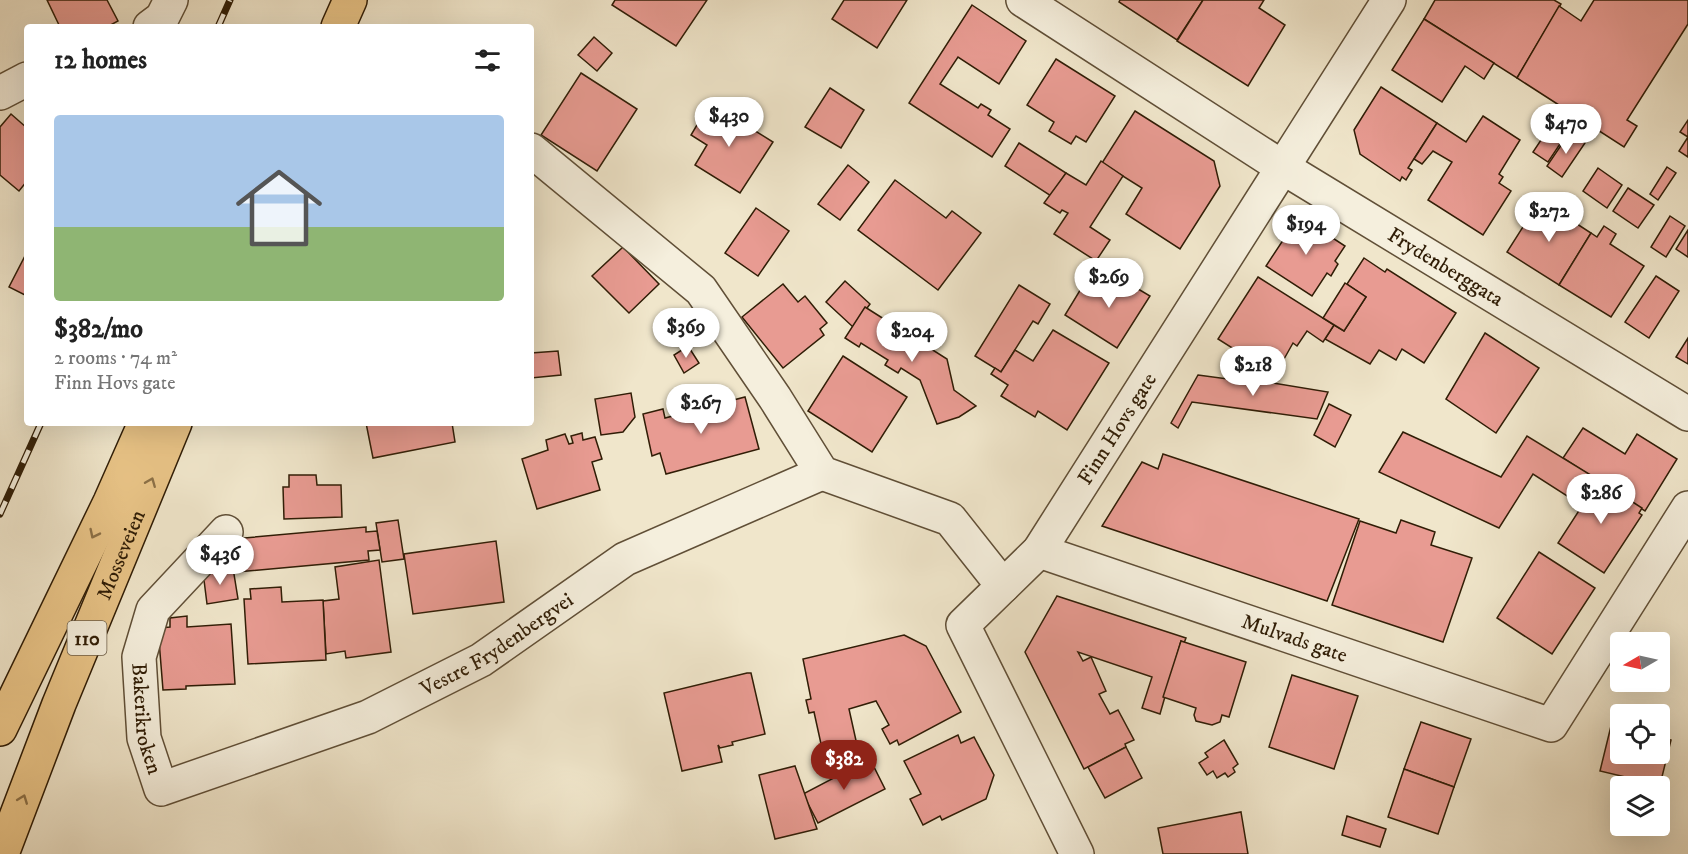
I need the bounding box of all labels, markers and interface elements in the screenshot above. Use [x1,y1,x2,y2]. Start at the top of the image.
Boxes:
text: 12 homes [54,44,147,77]
icon: filters [471,44,504,77]
pin: $430 [693,97,765,148]
text: $430 [709,104,749,129]
pin: $470 [1530,104,1602,155]
text: $470 [1544,111,1588,136]
icon: home [225,154,333,262]
pin: $272 [1513,192,1585,243]
text: $272 [1529,199,1569,224]
pin: $194 [1270,205,1342,256]
text: $194 [1286,212,1326,237]
street label: Frydenberggata [1383,222,1508,313]
pin: $269 [1073,258,1145,309]
text: $269 [1088,265,1130,290]
pin: $369 [650,308,722,359]
pin: $204 [876,312,948,363]
text: $382/mo [54,313,143,346]
text: $369 [667,315,705,340]
text: $204 [891,319,933,344]
text: 2 rooms · 74 m² [54,346,177,371]
pin: $218 [1217,346,1289,397]
text: $218 [1234,353,1272,378]
street label: Finn Hovs gate [1072,368,1163,490]
text: Finn Hovs gate [54,371,176,396]
pin: $267 [665,384,737,435]
text: $267 [680,391,722,416]
pin: $286 [1565,474,1637,525]
one-way arrow [144,477,156,488]
text: $286 [1580,481,1622,506]
street label: Mosseveien [91,506,152,604]
one-way arrow [90,527,102,538]
pin: $436 [184,535,256,586]
text: $436 [200,542,240,567]
street label: Vestre Frydenbergvei [415,587,579,703]
street label: Mulvads gate [1238,609,1351,669]
road number: 110 [68,621,106,655]
north arrow [1610,632,1670,692]
map controls [1610,632,1670,836]
street label: Bakerikroken [125,662,167,778]
button: locate [1610,704,1670,764]
pin: $382 [808,740,880,791]
text: $382 [825,747,863,772]
button: layers [1610,776,1670,836]
one-way arrow [16,795,28,806]

